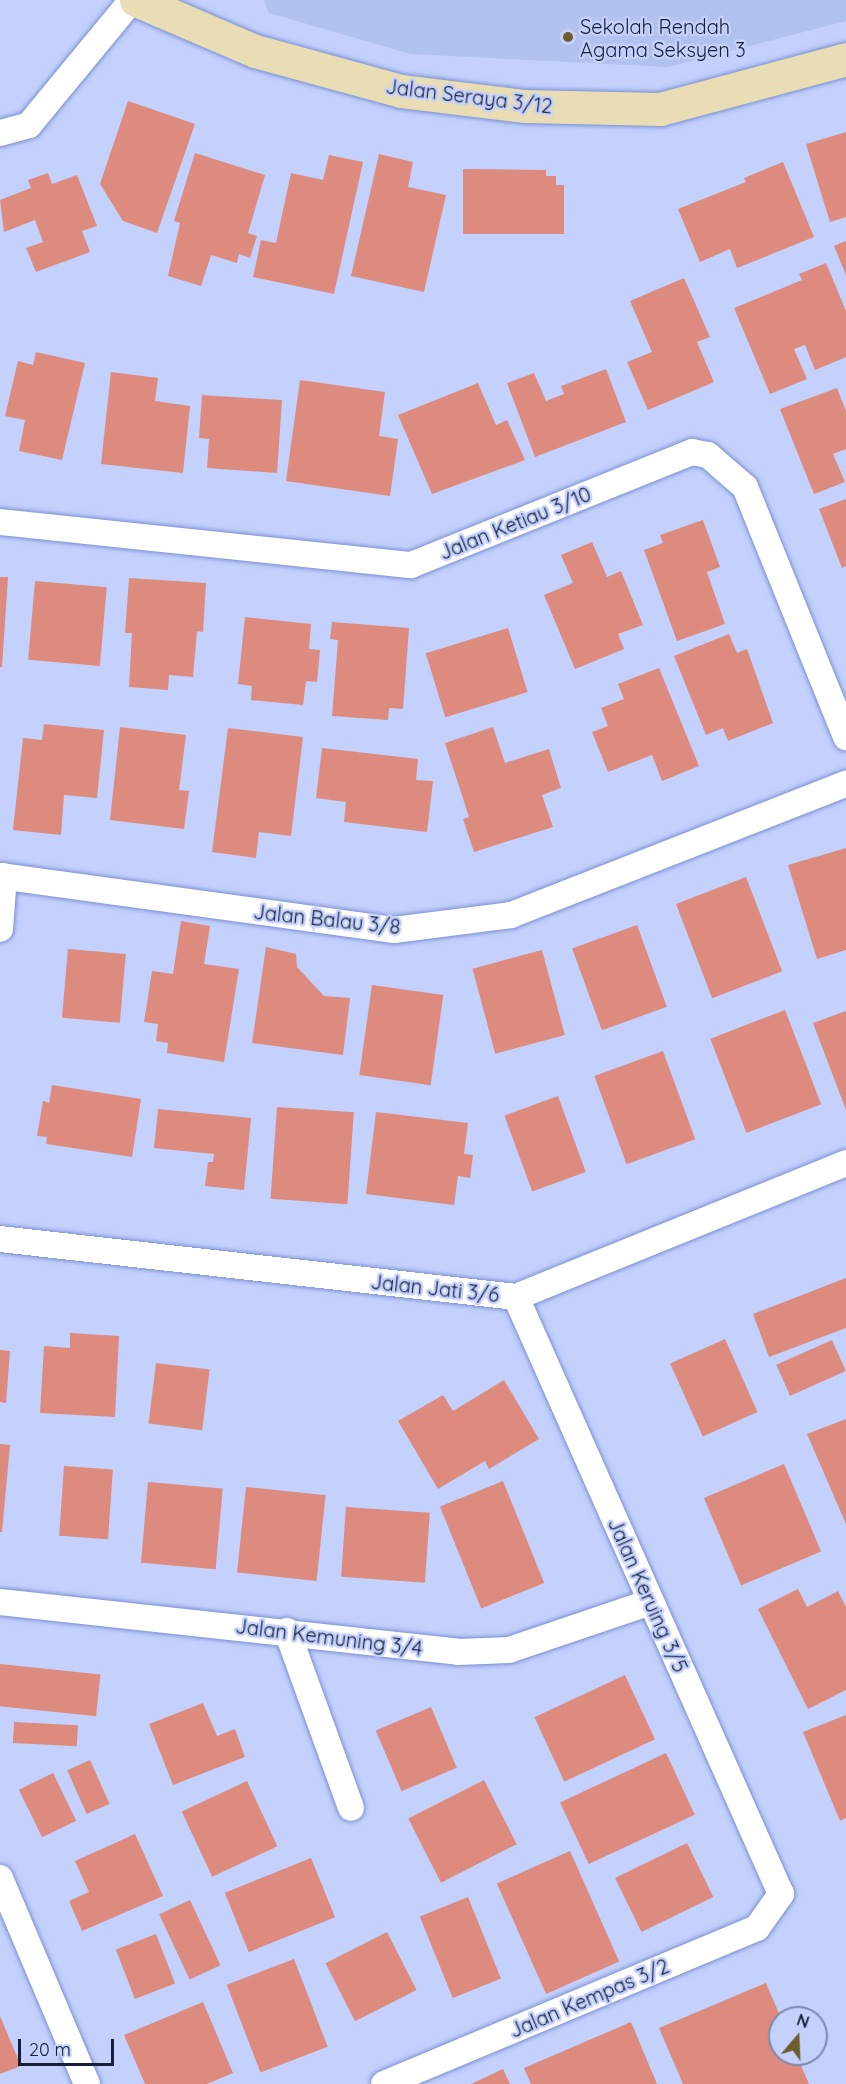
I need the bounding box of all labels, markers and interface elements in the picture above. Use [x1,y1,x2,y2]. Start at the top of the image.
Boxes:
place label: Sekolah Rendah Agama Seksyen 3 [580,14,746,61]
marker: Sekolah Rendah Agama Seksyen 3 [561,30,575,44]
street label: Jalan Seraya 3/12 [384,74,554,118]
street label: Jalan Ketiau 3/10 [436,482,594,564]
street label: Jalan Balau 3/8 [252,899,402,939]
street label: Jalan Jati 3/6 [370,1269,500,1307]
street label: Jalan Keruing 3/5 [603,1514,693,1676]
street label: Jalan Kemuning 3/4 [234,1614,424,1660]
street label: Jalan Kempas 3/2 [506,1954,672,2042]
north arrow [768,2006,828,2066]
text: N [794,2009,812,2032]
scale bar [21,2027,117,2065]
text: 20 m [29,2038,71,2061]

